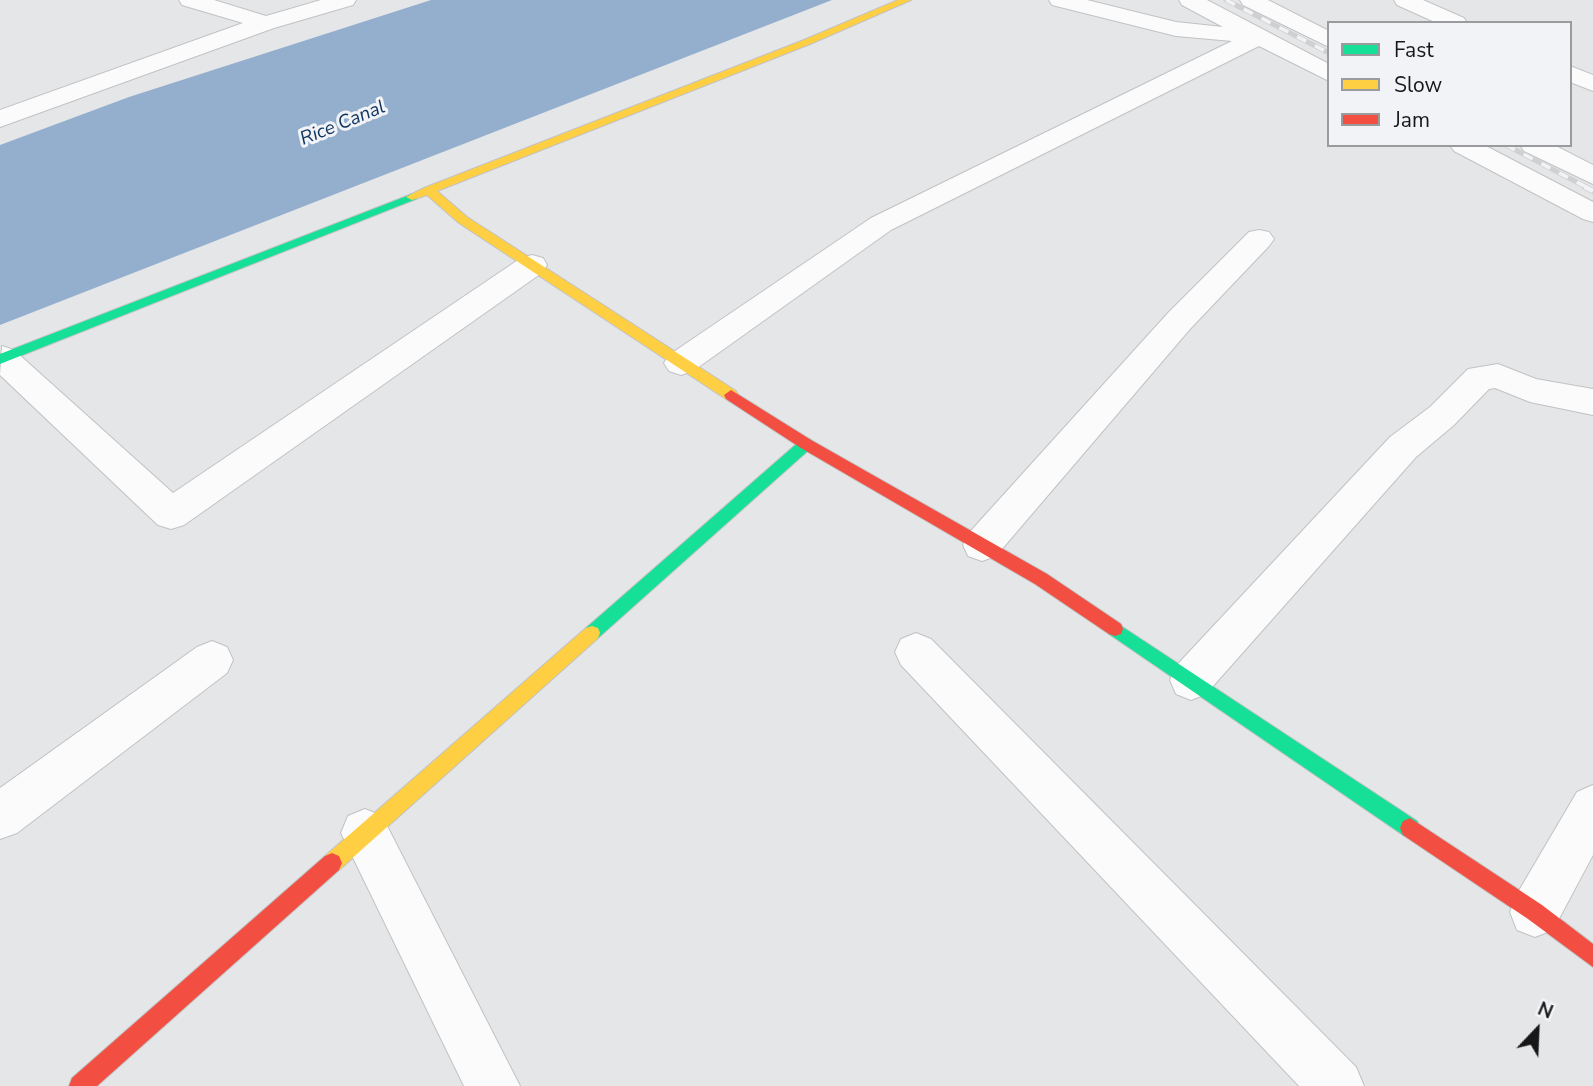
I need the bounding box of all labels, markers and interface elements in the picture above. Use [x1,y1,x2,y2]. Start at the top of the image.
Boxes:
legend [1327,21,1572,147]
text: Fast [1394,36,1434,64]
text: Slow [1394,71,1442,99]
water label: Rice Canal [297,97,389,151]
text: Jam [1394,106,1430,134]
north arrow [1502,995,1572,1065]
text: N [1534,996,1557,1025]

